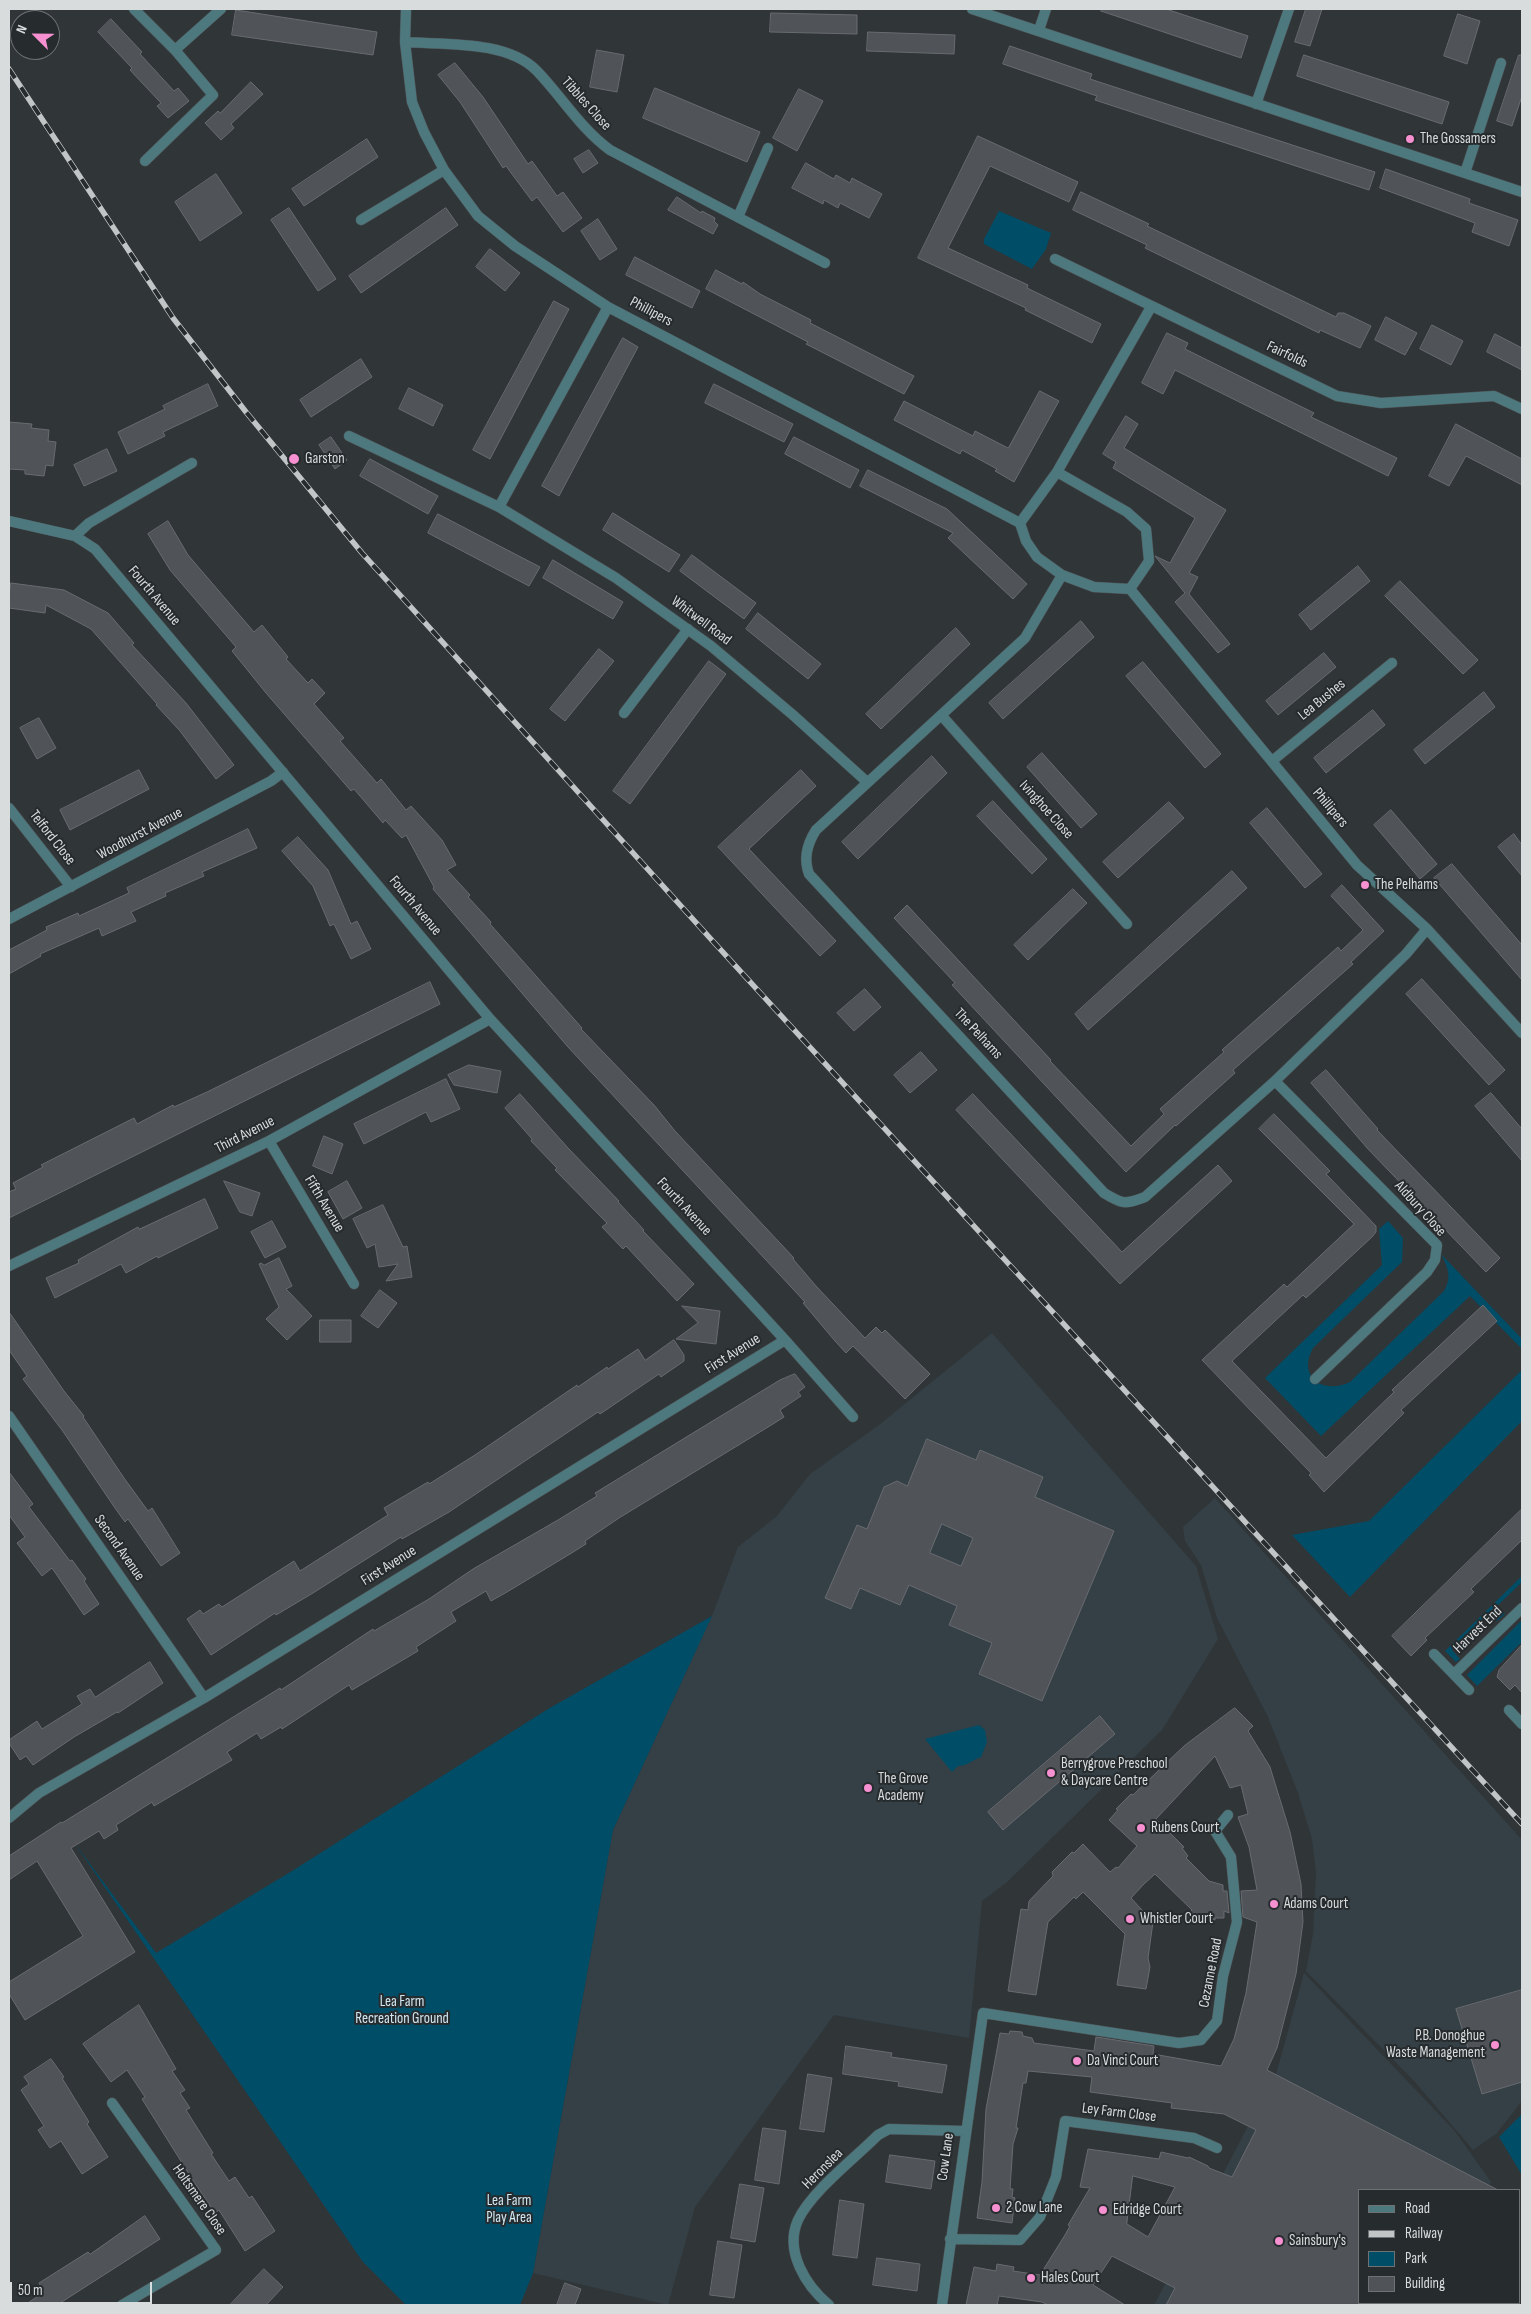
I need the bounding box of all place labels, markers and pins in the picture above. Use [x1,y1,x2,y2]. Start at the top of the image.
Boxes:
place label: The Gossamers [1420,130,1496,148]
marker: The Gossamers [1404,133,1416,145]
place label: Garston [305,450,345,468]
marker: Garston [287,452,301,466]
place label: The Pelhams [1375,876,1438,894]
marker: The Pelhams [1359,879,1371,891]
place label: Berrygrove Preschool & Daycare Centre [1061,1755,1168,1790]
marker: Berrygrove Preschool & Daycare Centre [1045,1767,1057,1779]
place label: The Grove Academy [878,1770,928,1805]
marker: The Grove Academy [862,1782,874,1794]
place label: Rubens Court [1151,1819,1219,1837]
marker: Rubens Court [1135,1822,1147,1834]
place label: Adams Court [1284,1895,1348,1913]
marker: Adams Court [1268,1898,1280,1910]
place label: Whistler Court [1140,1910,1213,1928]
marker: Whistler Court [1124,1913,1136,1925]
place label: P.B. Donoghue Waste Management [1386,2027,1485,2062]
marker: P.B. Donoghue Waste Management [1489,2039,1501,2051]
place label: Da Vinci Court [1087,2052,1158,2070]
marker: Da Vinci Court [1071,2055,1083,2067]
place label: 2 Cow Lane [1006,2199,1062,2217]
place label: Edridge Court [1113,2201,1182,2219]
marker: 2 Cow Lane [990,2202,1002,2214]
marker: Edridge Court [1097,2204,1109,2216]
place label: Sainsbury's [1289,2232,1346,2250]
marker: Sainsbury's [1273,2235,1285,2247]
place label: Hales Court [1041,2269,1100,2287]
marker: Hales Court [1025,2272,1037,2284]

